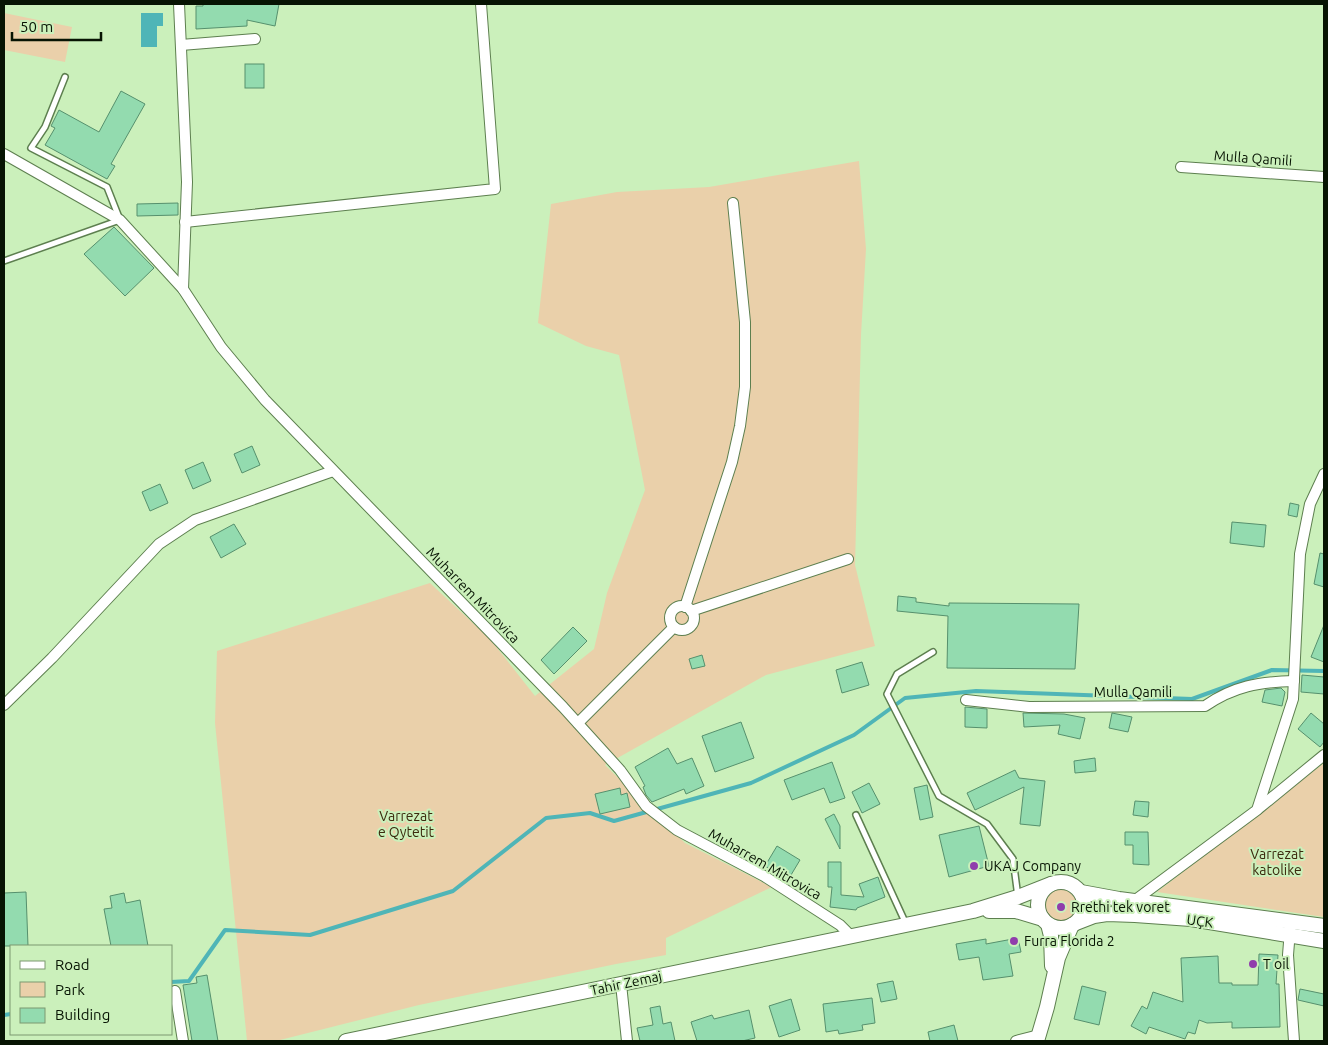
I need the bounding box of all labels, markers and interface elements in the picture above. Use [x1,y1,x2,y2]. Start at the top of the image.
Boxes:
scale bar [12,10,101,42]
text: 50 m [20,18,53,35]
street label: Mulla Qamili [1213,147,1293,169]
street label: Muharrem Mitrovica [423,544,523,646]
street label: Mulla Qamili [1094,684,1172,700]
park label: Varrezat e Qytetit [378,808,435,840]
street label: Muharrem Mitrovica [706,825,824,903]
park label: Varrezat katolike [1250,846,1304,878]
place label: UKAJ Company [984,858,1081,874]
marker: UKAJ Company [968,860,980,872]
place label: Rrethi tek voret [1071,899,1170,915]
marker: Rrethi tek voret [1055,901,1067,913]
street label: UÇK [1186,911,1215,931]
place label: Furra Florida 2 [1024,933,1115,949]
marker: Furra Florida 2 [1008,935,1020,947]
legend [10,945,172,1035]
text: Road [55,956,90,973]
place label: T oil [1263,956,1290,972]
marker: T oil [1247,958,1259,970]
street label: Tahir Zemaj [589,968,663,998]
text: Park [55,981,85,998]
text: Building [55,1006,110,1023]

